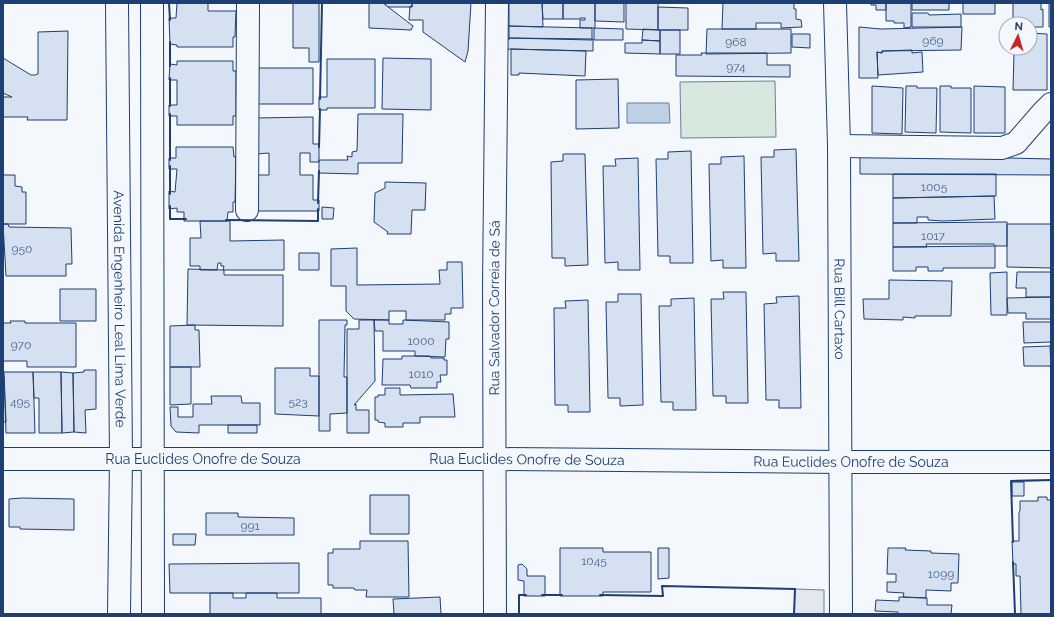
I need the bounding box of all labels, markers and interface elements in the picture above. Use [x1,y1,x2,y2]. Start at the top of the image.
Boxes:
north arrow [998,16,1038,56]
text: N [1014,20,1024,33]
house number: 969 [922,34,944,48]
house number: 968 [725,35,747,49]
house number: 974 [726,60,746,74]
house number: 1005 [921,180,948,194]
street label: Avenida Engenheiro Leal Lima Verde [111,190,129,428]
street label: Rua Salvador Correia de Sá [486,220,503,396]
house number: 1017 [921,229,946,243]
house number: 950 [12,242,32,256]
street label: Rua Bill Cartaxo [831,258,848,360]
house number: 1000 [407,334,435,348]
house number: 970 [11,338,31,352]
house number: 1010 [409,367,433,381]
house number: 495 [10,395,31,409]
house number: 523 [288,395,308,409]
street label: Rua Euclides Onofre de Souza [105,451,301,467]
street label: Rua Euclides Onofre de Souza [429,451,625,468]
street label: Rua Euclides Onofre de Souza [753,453,949,470]
house number: 991 [240,519,260,533]
house number: 1045 [581,554,607,568]
house number: 1099 [928,567,954,581]

